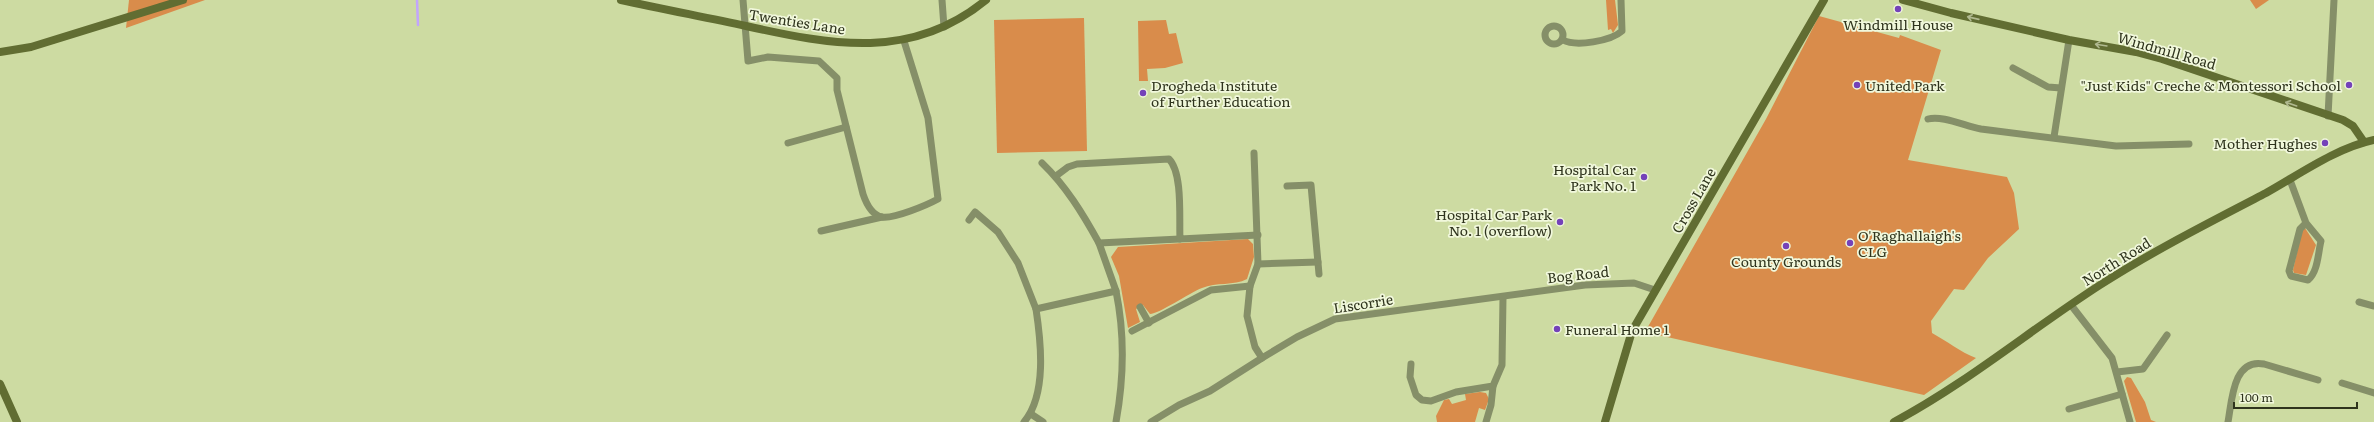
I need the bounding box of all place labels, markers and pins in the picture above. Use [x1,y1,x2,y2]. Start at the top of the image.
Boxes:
marker: Windmill House [1893,4,1903,14]
place label: Windmill House [1843,14,1953,34]
place label: Drogheda Institute of Further Education [1151,75,1291,111]
place label: United Park [1865,75,1945,95]
place label: "Just Kids" Creche & Montessori School [2080,75,2341,95]
marker: United Park [1852,80,1862,90]
marker: "Just Kids" Creche & Montessori School [2344,80,2354,90]
marker: Drogheda Institute of Further Education [1138,88,1148,98]
place label: Mother Hughes [2213,133,2317,153]
marker: Mother Hughes [2320,138,2330,148]
place label: Hospital Car Park No. 1 [1553,159,1636,195]
marker: Hospital Car Park No. 1 [1639,172,1649,182]
place label: Hospital Car Park No. 1 (overflow) [1435,204,1552,240]
marker: Hospital Car Park No. 1 (overflow) [1555,217,1565,227]
place label: O'Raghallaigh's CLG [1858,225,1961,261]
marker: O'Raghallaigh's CLG [1845,238,1855,248]
marker: County Grounds [1781,241,1791,251]
place label: County Grounds [1731,251,1841,271]
place label: Funeral Home 1 [1565,319,1669,339]
marker: Funeral Home 1 [1552,324,1562,334]

